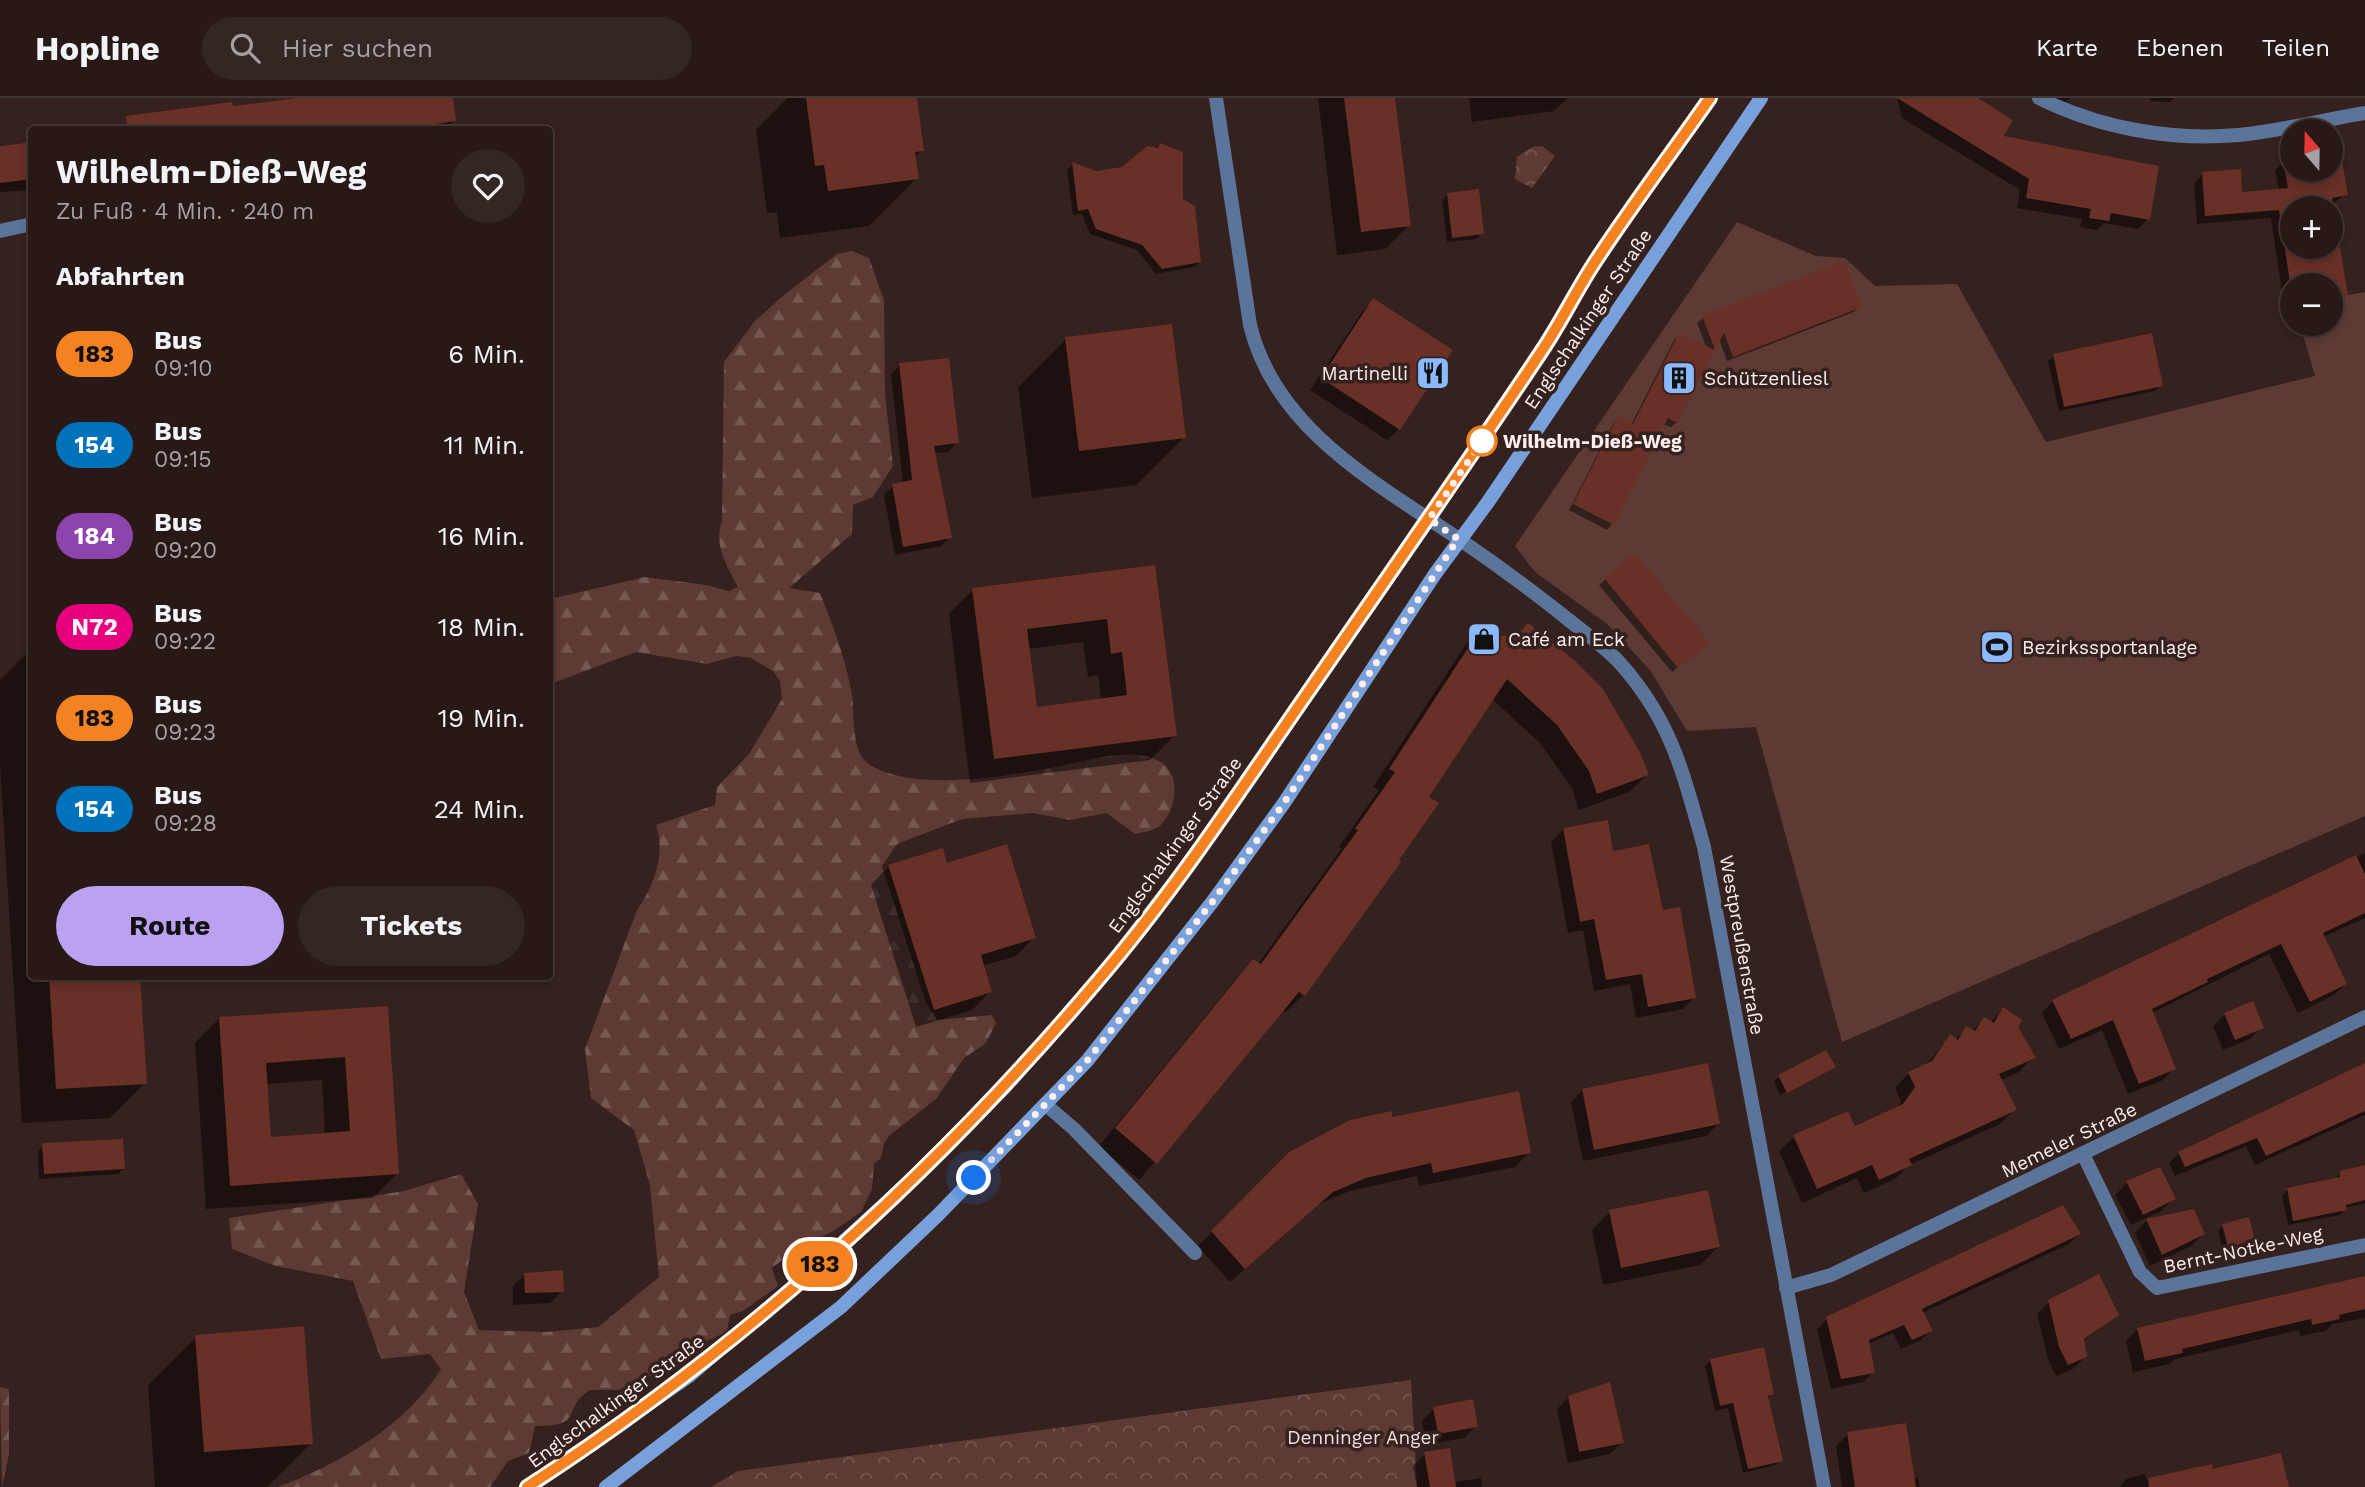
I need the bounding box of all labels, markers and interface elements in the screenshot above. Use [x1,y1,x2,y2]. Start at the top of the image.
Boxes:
search box [202,17,692,80]
text: Hopline [35,29,160,68]
icon: search [226,29,264,67]
text: Hier suchen [282,33,433,63]
text: Karte [2036,34,2098,62]
text: Ebenen [2136,34,2224,62]
text: Teilen [2262,34,2330,62]
north arrow [2280,119,2343,182]
map controls [2280,119,2343,336]
button: heart [451,149,525,223]
text: Wilhelm-Dieß-Weg [56,152,366,191]
button: + [2280,196,2343,259]
text: Zu Fuß · 4 Min. · 240 m [56,198,314,225]
street label: Englschalkinger Straße [1519,225,1657,413]
text: Abfahrten [56,261,185,291]
button: − [2280,273,2343,336]
text: Bus [154,325,202,355]
text: 6 Min. [448,339,525,369]
text: 183 [75,340,114,368]
restaurant icon: Martinelli [1414,354,1452,392]
text: 09:10 [154,355,213,382]
building icon: Schützenliesl [1660,359,1698,397]
place label: Martinelli [1322,362,1408,385]
place label: Schützenliesl [1704,367,1829,390]
text: Bus [154,416,202,446]
marker: Wilhelm-Dieß-Weg [1467,426,1497,456]
text: 11 Min. [444,430,525,460]
place label: Wilhelm-Dieß-Weg [1503,430,1682,453]
text: 154 [75,431,114,459]
text: 09:15 [154,446,212,473]
text: Bus [154,507,202,537]
text: 16 Min. [438,521,525,551]
text: 184 [74,522,115,550]
text: 09:20 [154,537,217,564]
text: Bus [154,598,202,628]
text: 18 Min. [438,612,525,642]
text: N72 [71,613,118,641]
shop icon: Café am Eck [1465,620,1503,658]
text: 09:22 [154,628,216,655]
place label: Café am Eck [1508,628,1625,651]
sports icon: Bezirkssportanlage [1978,628,2016,666]
place label: Bezirkssportanlage [2022,636,2198,659]
text: Bus [154,689,202,719]
text: 19 Min. [438,703,525,733]
text: 183 [75,704,114,732]
text: 09:23 [154,719,216,746]
street label: Englschalkinger Straße [1103,752,1247,938]
text: Bus [154,780,202,810]
text: 24 Min. [434,794,525,824]
text: 154 [75,795,114,823]
text: 09:28 [154,810,217,837]
street label: Westpreußenstraße [1715,853,1769,1037]
button: Route [56,886,284,966]
button: Tickets [298,886,525,966]
street label: Memeler Straße [1998,1097,2140,1183]
your location [956,1160,991,1195]
street label: Bernt-Notke-Weg [2161,1222,2326,1278]
line badge: 183 [780,1241,860,1287]
text: 183 [800,1250,840,1278]
street label: Englschalkinger Straße [523,1329,709,1473]
park label: Denninger Anger [1287,1426,1439,1449]

